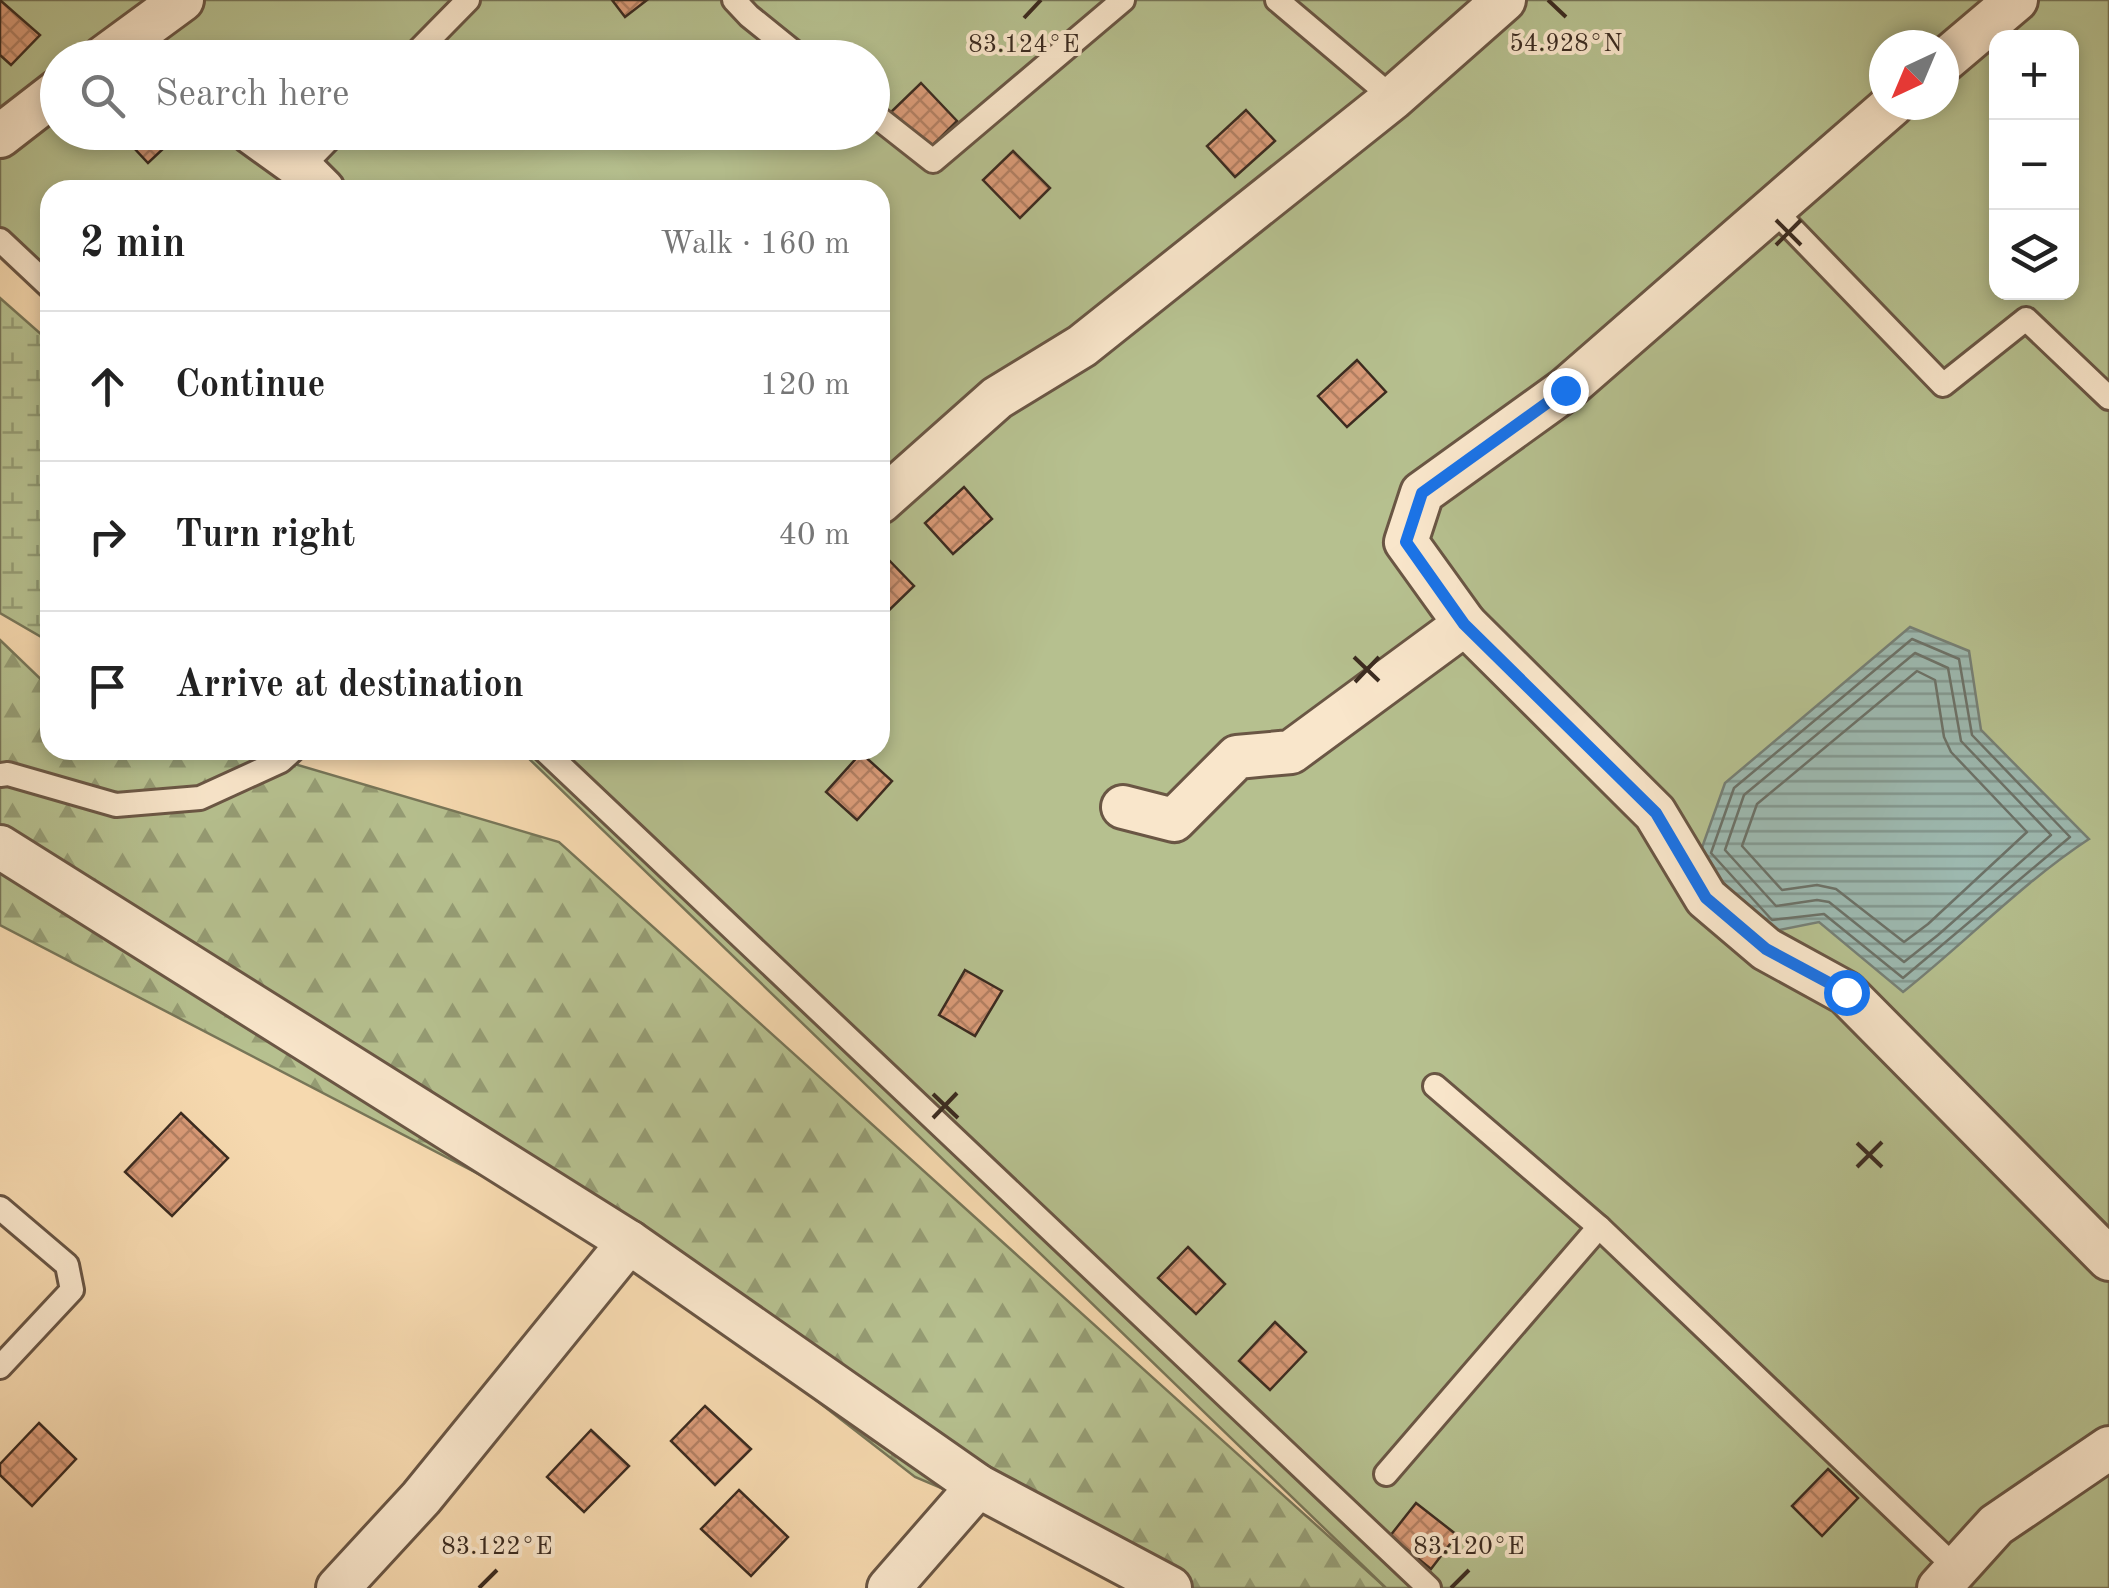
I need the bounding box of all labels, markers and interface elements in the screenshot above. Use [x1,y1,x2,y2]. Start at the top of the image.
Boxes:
north arrow [1869,30,1959,120]
map controls [1989,30,2079,300]
button: + [1989,30,2079,120]
text: 54.928°N [1509,32,1623,57]
text: 83.124°E [968,33,1080,58]
search box [40,40,890,150]
icon: search [75,68,130,123]
text: Search here [155,76,350,114]
button: − [1989,120,2079,210]
button: layers [1989,210,2079,300]
text: 2 min [80,224,186,266]
text: Walk · 160 m [660,229,850,261]
icon: ahead [80,359,135,414]
text: Continue [175,367,325,405]
route end [1543,368,1589,414]
text: 120 m [760,370,850,402]
icon: right [80,509,135,564]
text: Turn right [175,517,355,555]
text: 40 m [779,520,850,552]
icon: arrive [80,659,135,714]
text: Arrive at destination [175,667,524,705]
route start [1824,970,1870,1016]
text: 83.122°E [441,1535,553,1560]
text: 83.120°E [1413,1535,1525,1560]

